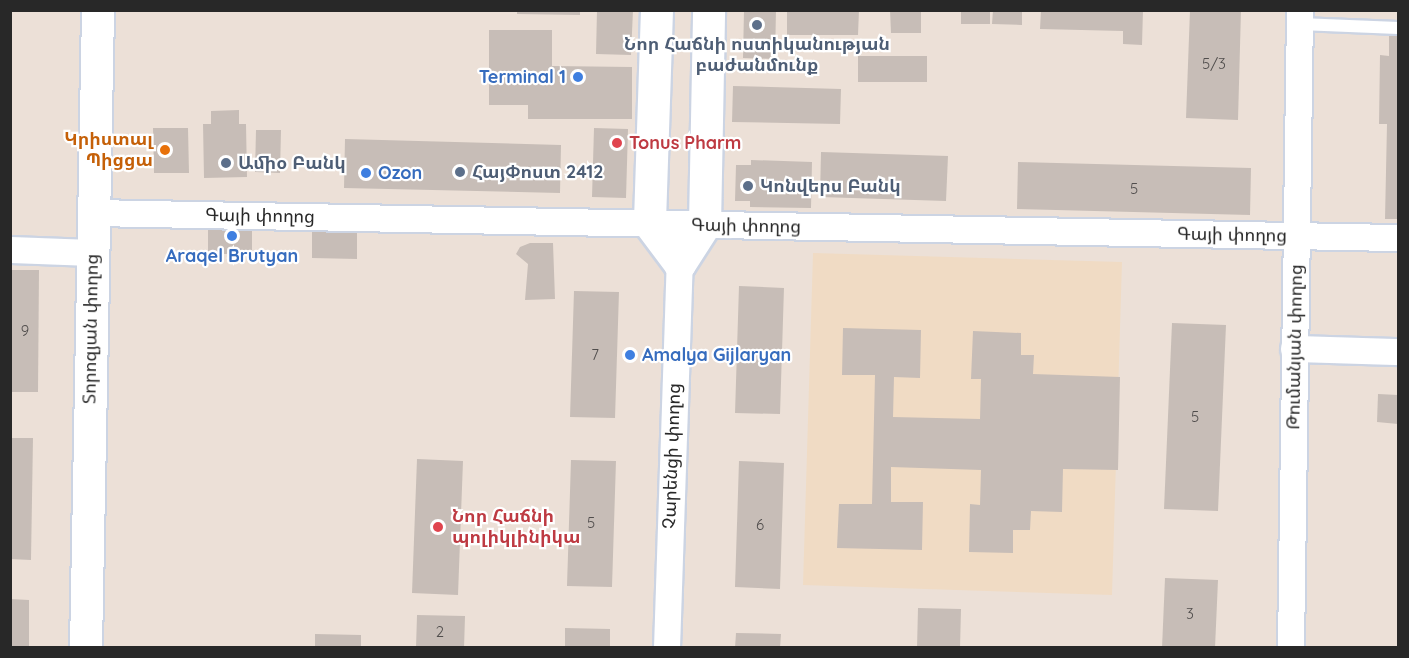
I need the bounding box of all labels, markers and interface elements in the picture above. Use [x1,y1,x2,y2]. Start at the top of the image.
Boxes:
marker: Նոր Հաճնի ոստիկանության բաժանմունք [750,18,764,32]
place label: Նոր Հաճնի ոստիկանության բաժանմունք [624,34,890,76]
house number: 5/3 [1202,55,1226,73]
place label: Terminal 1 [479,66,566,88]
marker: Terminal 1 [571,70,585,84]
place label: Կրիստալ Պիցցա [64,129,153,172]
place label: Tonus Pharm [629,132,741,154]
marker: Tonus Pharm [610,136,624,150]
marker: Կրիստալ Պիցցա [158,143,172,157]
place label: Ամիօ Բանկ [238,152,346,174]
marker: Ամիօ Բանկ [219,156,233,170]
place label: ՀայՓոստ 2412 [472,161,604,183]
place label: Ozon [378,162,422,184]
marker: ՀայՓոստ 2412 [453,165,467,179]
marker: Ozon [359,166,373,180]
place label: Կոնվերս Բանկ [760,175,901,197]
marker: Կոնվերս Բանկ [741,179,755,193]
house number: 5 [1130,180,1138,198]
street label: Գայի փողոց [205,204,315,228]
street label: Գայի փողոց [691,214,801,238]
street label: Գայի փողոց [1177,223,1287,247]
marker: Araqel Brutyan [225,229,239,243]
place label: Araqel Brutyan [166,245,298,267]
street label: Տորոզյան փողոց [79,254,103,404]
street label: Թումանյան փողոց [1283,264,1307,430]
house number: 9 [21,322,29,340]
place label: Amalya Gijlaryan [642,344,791,366]
house number: 7 [591,346,599,364]
marker: Amalya Gijlaryan [623,348,637,362]
street label: Չարենցի փողոց [659,383,685,529]
house number: 5 [1191,408,1199,426]
place label: Նոր Հաճնի պոլիկլինիկա [452,506,580,548]
house number: 5 [587,514,595,532]
house number: 6 [756,516,764,534]
marker: Նոր Հաճնի պոլիկլինիկա [429,518,447,536]
house number: 3 [1186,605,1194,623]
house number: 2 [436,623,444,641]

